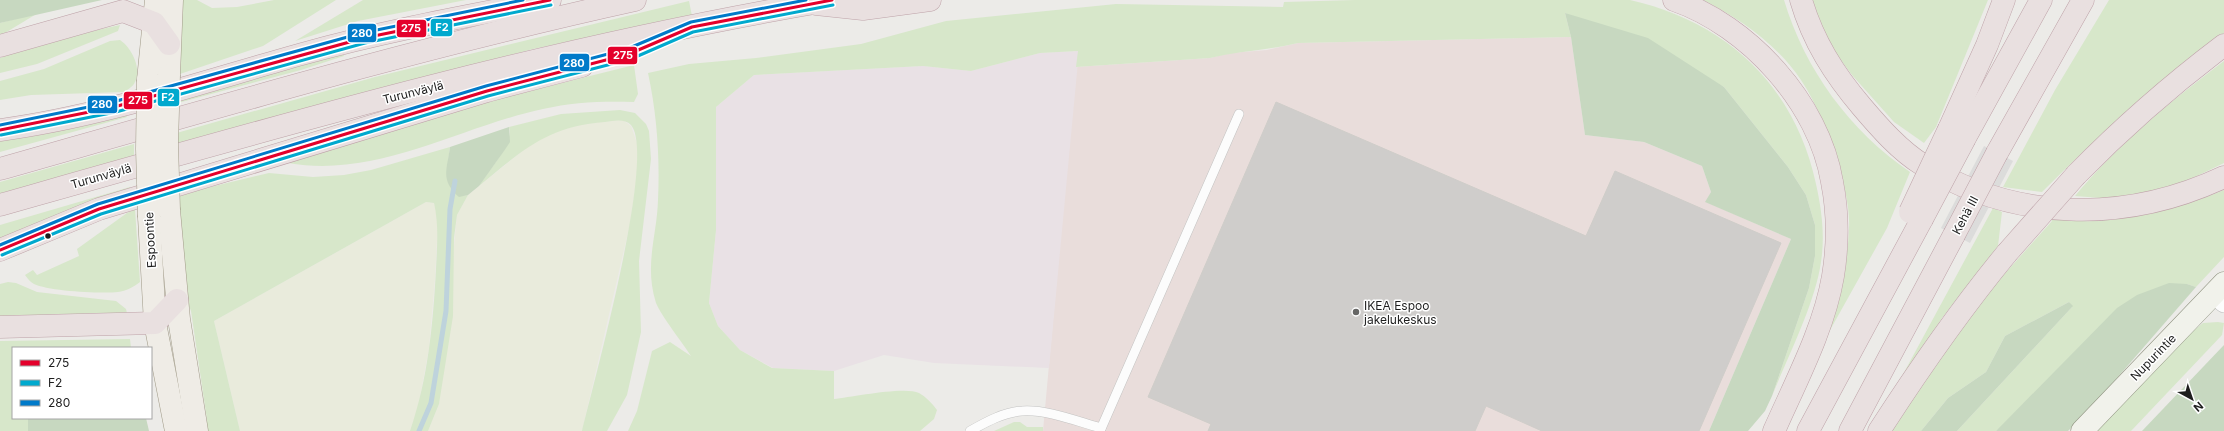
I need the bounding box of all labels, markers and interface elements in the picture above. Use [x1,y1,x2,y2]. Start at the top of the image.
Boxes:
line badge: F2 [430,18,453,37]
line badge: 275 [396,19,427,38]
text: F2 [435,20,449,34]
text: 275 [401,21,421,35]
line badge: 280 [347,23,377,43]
text: 280 [351,26,373,40]
line badge: 275 [607,46,638,65]
text: 275 [613,48,633,62]
line badge: 280 [559,53,590,72]
text: 280 [563,56,585,70]
street label: Turunväylä [381,77,445,107]
line badge: F2 [157,88,180,107]
text: F2 [161,90,175,104]
line badge: 275 [123,91,153,110]
text: 275 [128,93,148,107]
line badge: 280 [87,95,118,114]
text: 280 [91,97,113,111]
street label: Turunväylä [69,160,133,192]
street label: Kehä III [1949,193,1981,237]
street label: Espoontie [141,212,159,268]
unlabelled marker [43,231,53,241]
place label: IKEA Espoo jakelukeskus [1363,298,1437,327]
marker: IKEA Espoo jakelukeskus [1351,307,1361,317]
street label: Nupurintie [2127,331,2179,383]
legend [12,347,152,419]
text: 275 [48,355,69,370]
text: F2 [48,375,62,390]
north arrow [2172,379,2212,419]
text: 280 [48,395,70,410]
text: N [2191,399,2206,415]

